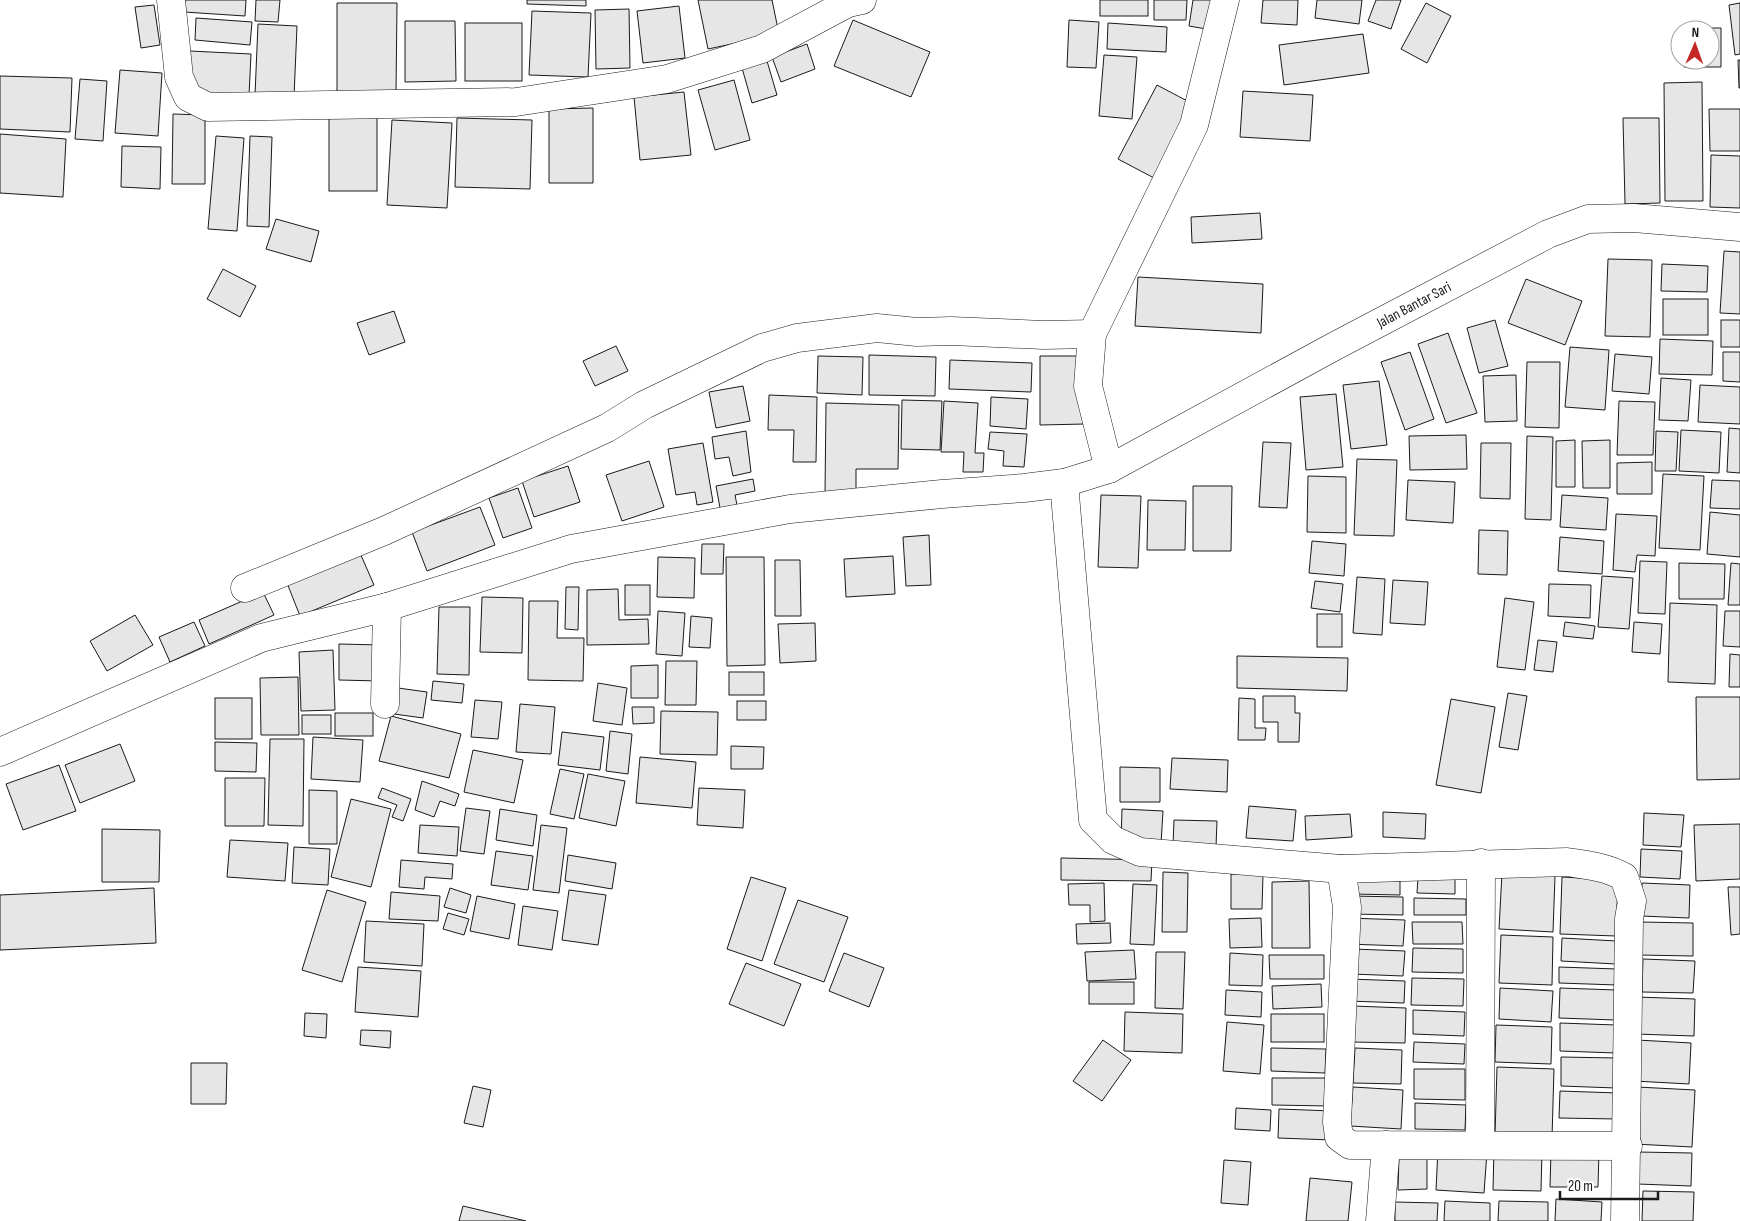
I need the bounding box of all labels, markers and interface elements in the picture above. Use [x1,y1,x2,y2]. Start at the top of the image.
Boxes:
north arrow [1670,20,1720,70]
text: N [1691,24,1699,41]
street label: Jalan Bantar Sari [1373,277,1455,333]
scale bar [1560,1168,1658,1200]
text: 20 m [1568,1177,1593,1196]

